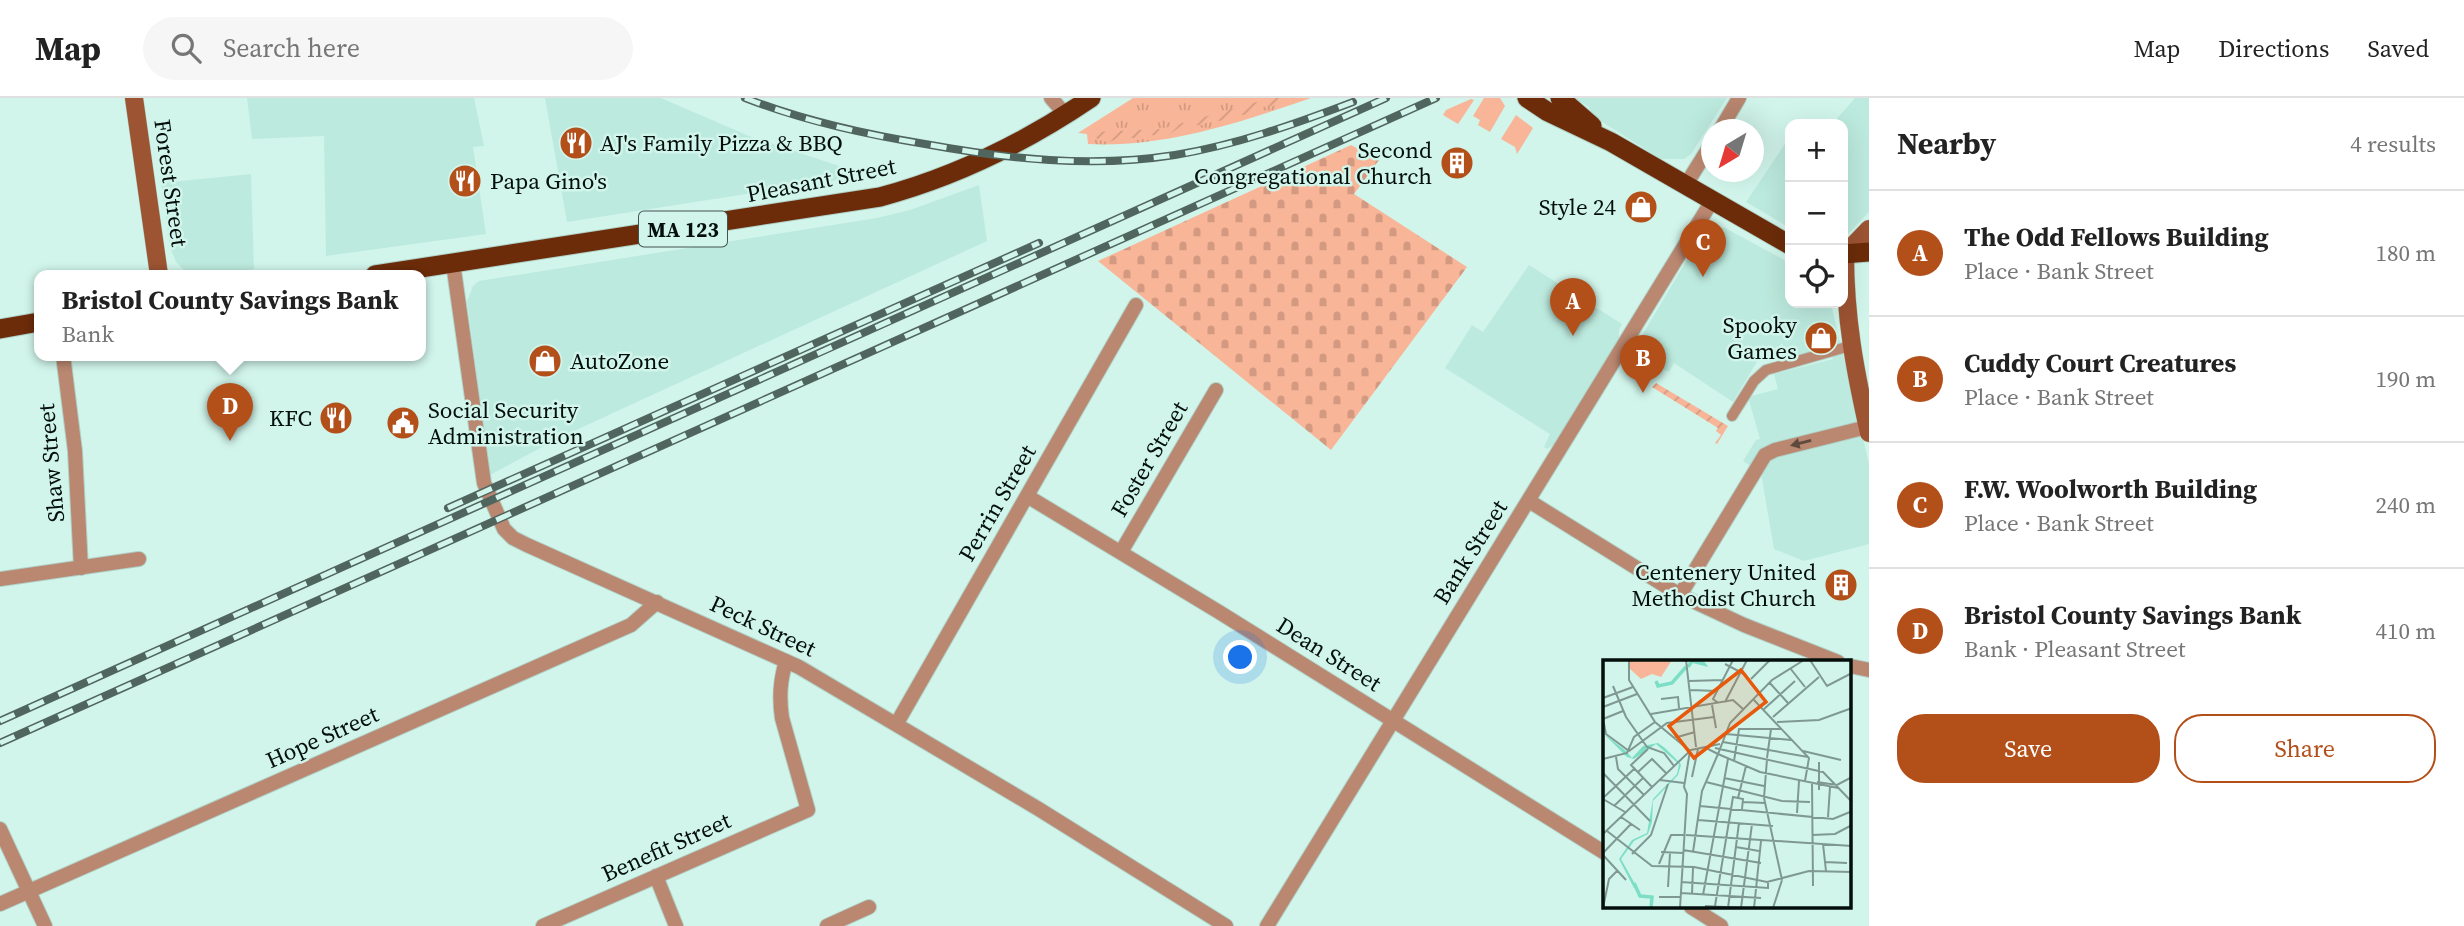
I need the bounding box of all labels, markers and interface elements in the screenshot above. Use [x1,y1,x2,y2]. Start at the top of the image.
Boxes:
search box [143,17,633,80]
text: Map [35,26,101,71]
icon: search [167,29,205,67]
text: Search here [223,30,360,66]
text: Map [2133,32,2180,65]
text: Directions [2218,32,2329,65]
text: Saved [2367,32,2429,65]
street label: Forest Street [146,117,196,249]
north arrow [1701,119,1764,182]
map controls [1785,119,1848,308]
button: + [1785,119,1848,182]
text: Nearby [1897,123,1996,164]
restaurant icon: AJ's Family Pizza & BBQ [557,124,595,162]
place label: AJ's Family Pizza & BBQ [600,127,843,159]
text: 4 results [2350,128,2436,160]
place label: Second Congregational Church [1194,134,1432,192]
building icon: Second Congregational Church [1438,144,1476,182]
street label: Pleasant Street [744,150,899,210]
restaurant icon: Papa Gino's [446,162,484,200]
place label: Papa Gino's [490,165,607,197]
button: − [1785,182,1848,245]
shop icon: Style 24 [1622,188,1660,226]
place label: Style 24 [1539,191,1616,223]
road number: MA 123 [639,212,727,246]
pin: C [1680,219,1726,277]
text: The Odd Fellows Building [1964,219,2269,255]
text: A [1912,237,1928,269]
text: 180 m [2375,237,2436,269]
button: locate [1785,245,1848,308]
text: Place · Bank Street [1964,255,2154,287]
popup [34,270,426,361]
pin: A [1550,278,1596,336]
text: Bristol County Savings Bank [61,282,399,318]
place label: Spooky Games [1723,309,1797,367]
text: Bank [61,318,114,350]
shop icon: Spooky Games [1802,319,1840,357]
pin: B [1620,335,1666,393]
shop icon: AutoZone [526,342,564,380]
place label: AutoZone [570,345,669,377]
text: Cuddy Court Creatures [1964,345,2236,381]
text: B [1913,363,1927,395]
text: 190 m [2375,363,2436,395]
text: Place · Bank Street [1964,381,2154,413]
pin: D [207,383,253,441]
place label: Social Security Administration [428,394,584,452]
street label: Foster Street [1103,395,1195,523]
restaurant icon: KFC [317,399,355,437]
street label: Shaw Street [30,402,72,524]
place label: KFC [269,402,312,434]
public building icon: Social Security Administration [384,404,422,442]
street label: Perrin Street [951,438,1044,567]
one-way arrow [1790,438,1812,449]
text: F.W. Woolworth Building [1964,471,2257,507]
text: C [1913,489,1927,521]
text: 240 m [2375,489,2436,521]
street label: Bank Street [1425,493,1515,610]
text: Place · Bank Street [1964,507,2154,539]
place label: Centenery United Methodist Church [1631,556,1816,614]
building icon: Centenery United Methodist Church [1822,566,1860,604]
street label: Peck Street [705,588,822,665]
text: Bristol County Savings Bank [1964,597,2301,633]
street label: Dean Street [1270,609,1388,699]
text: D [1912,615,1928,647]
text: 410 m [2375,615,2436,647]
text: Bank · Pleasant Street [1964,633,2186,665]
your location [1223,640,1257,674]
inset map [1603,660,1852,908]
street label: Hope Street [261,698,384,776]
button: Save [1897,714,2160,783]
button: Share [2174,714,2436,783]
street label: Benefit Street [597,804,736,890]

